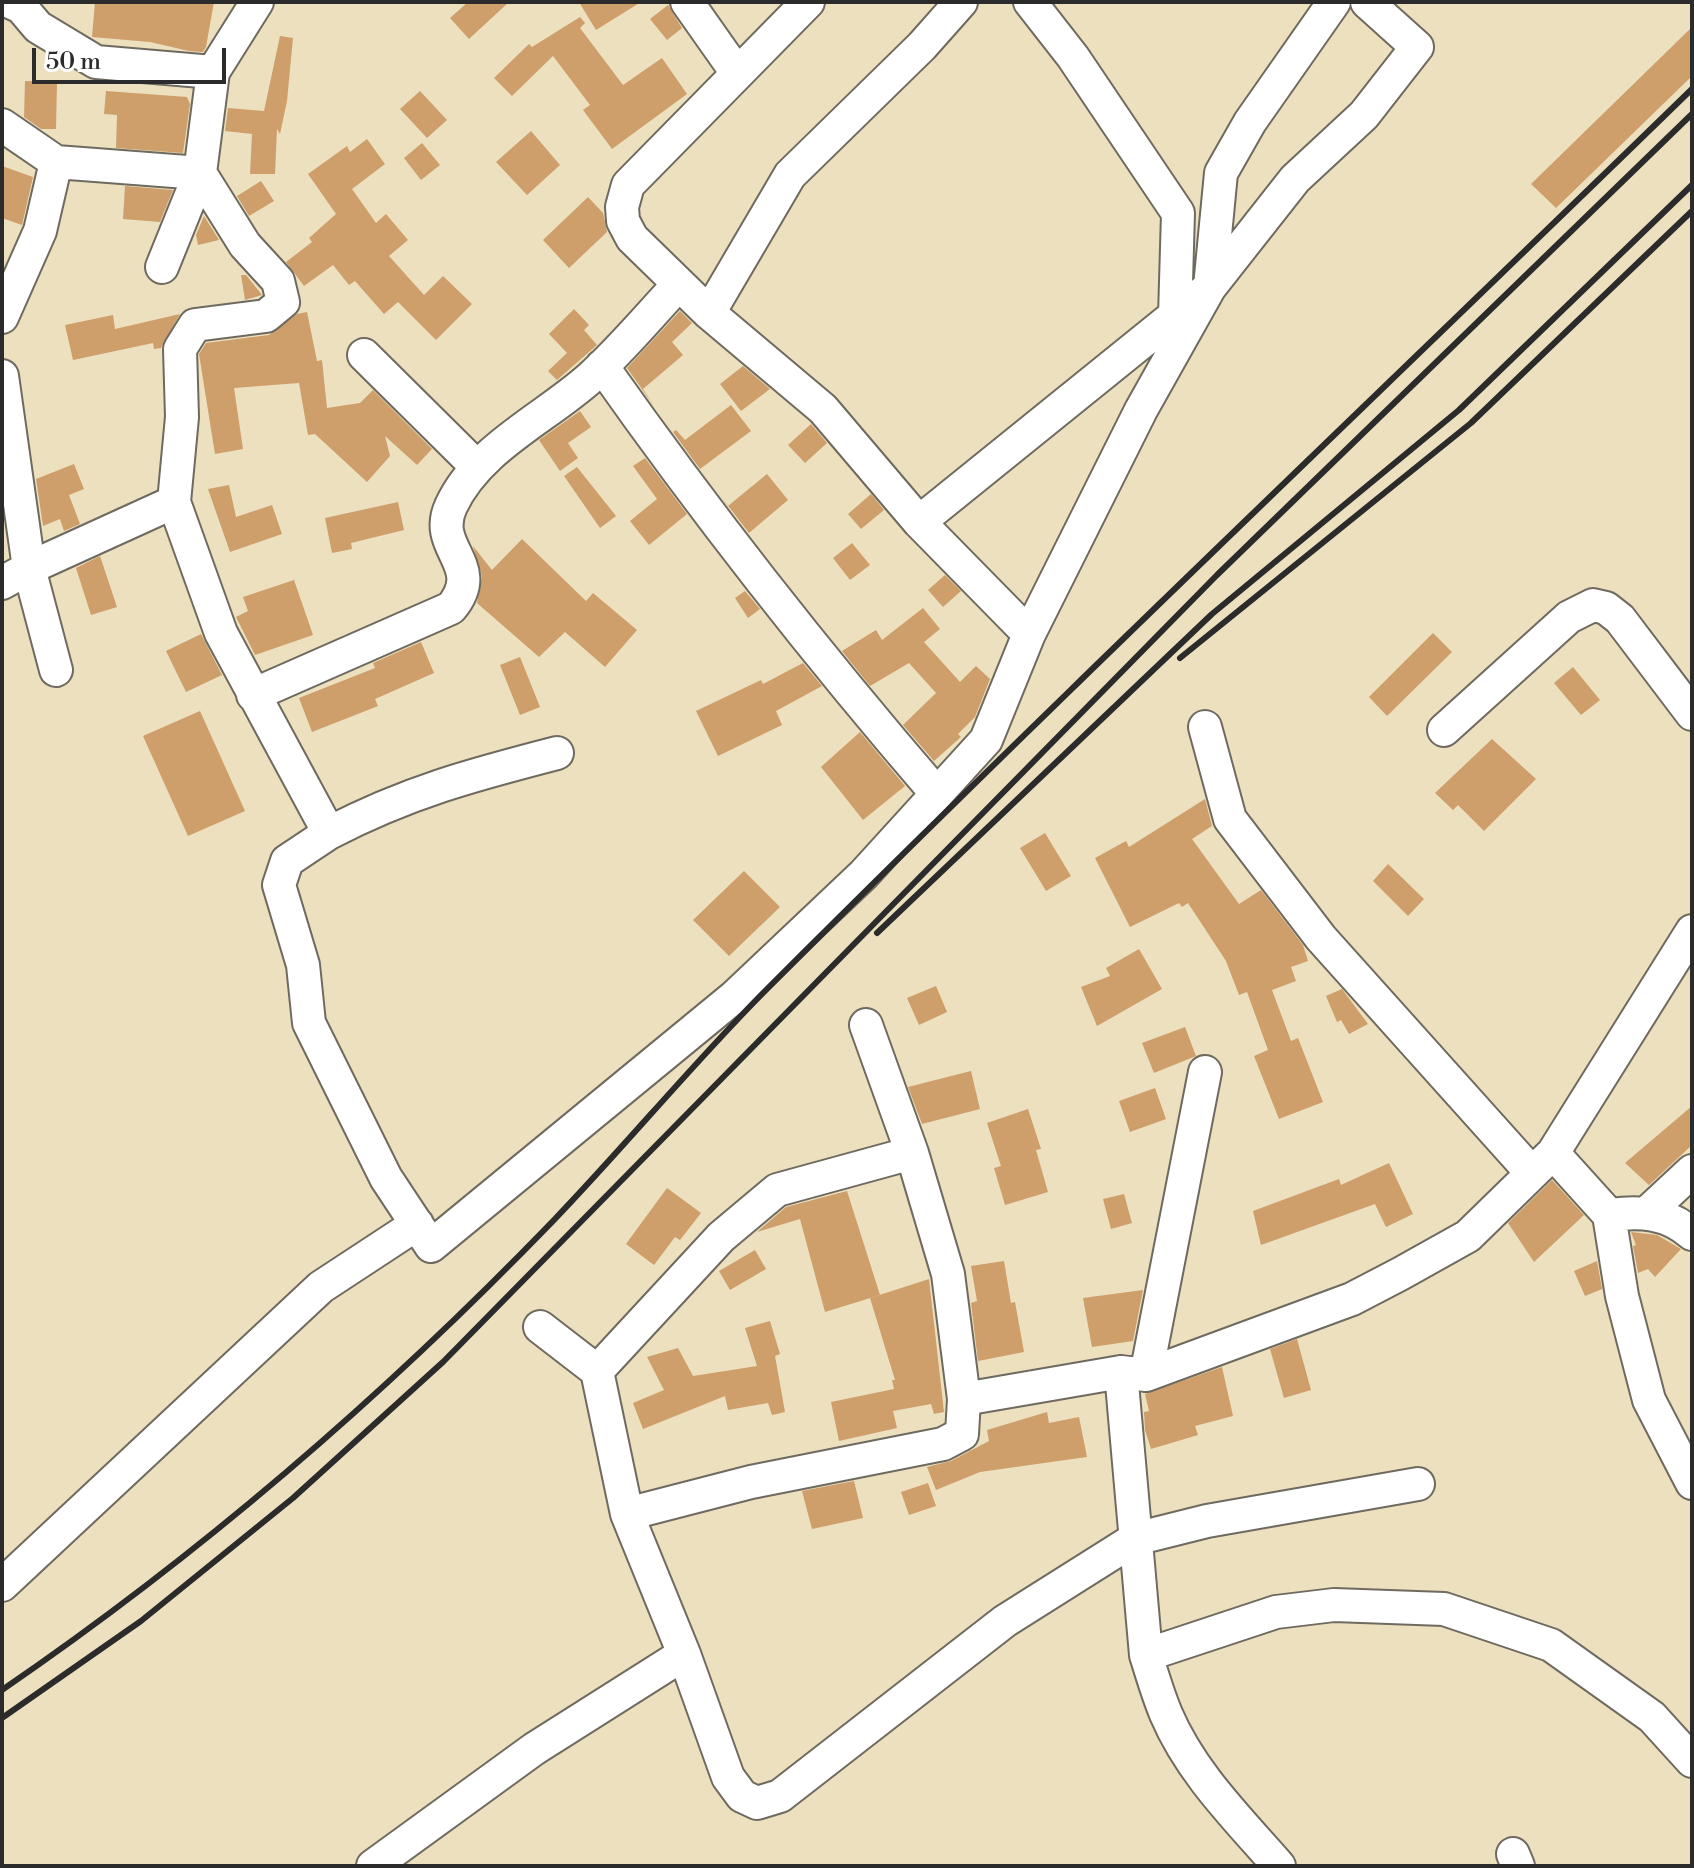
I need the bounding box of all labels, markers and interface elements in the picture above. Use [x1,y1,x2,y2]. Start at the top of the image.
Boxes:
scale bar [36,32,230,82]
text: 50 m [46,47,101,77]

